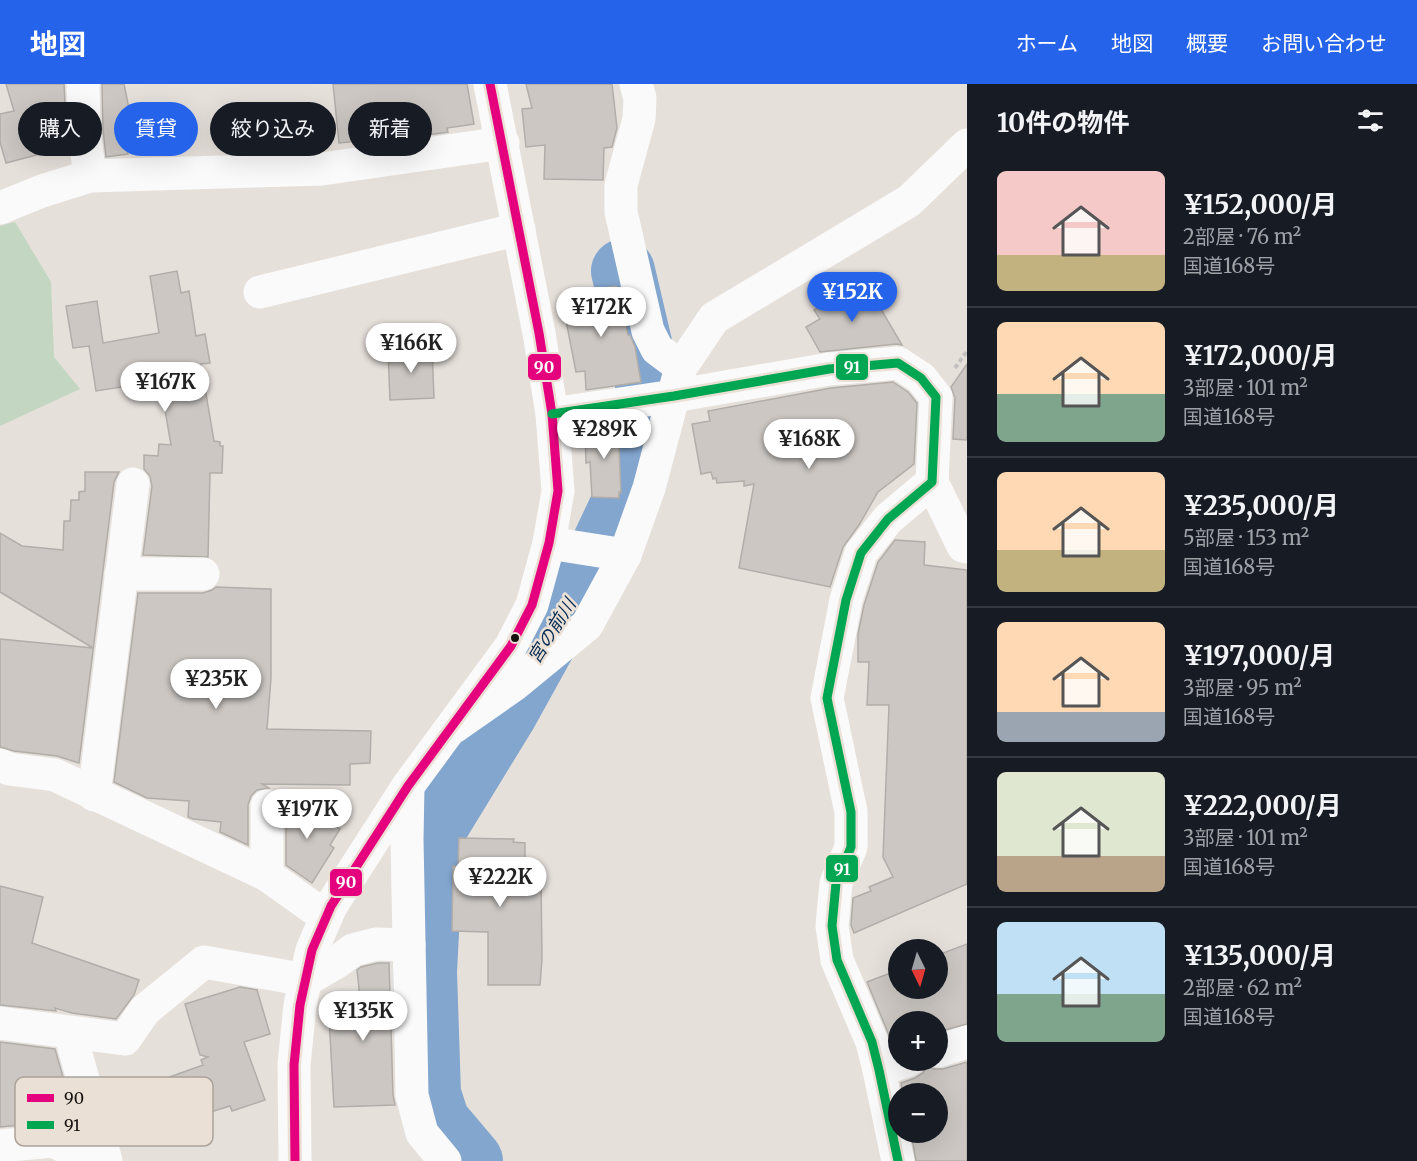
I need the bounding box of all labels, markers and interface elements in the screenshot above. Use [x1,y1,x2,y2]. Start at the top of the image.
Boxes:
text: 地図 [30,26,86,62]
text: ホーム [1016,30,1078,57]
text: 地図 [1111,30,1153,57]
text: 概要 [1186,30,1228,57]
text: お問い合わせ [1261,30,1387,57]
chip: 購入 [18,102,102,156]
chip: 賃貸 [114,102,198,156]
chip: 絞り込み [210,102,336,156]
chip: 新着 [348,102,432,156]
icon: filters [1354,104,1387,137]
text: 10件の物件 [997,106,1129,139]
text: ¥152,000/月 [1183,188,1337,221]
icon: home [1045,195,1117,267]
text: 2部屋 · 76 m² [1183,224,1301,249]
text: 国道168号 [1183,253,1275,278]
pin: ¥152K [810,272,894,323]
text: ¥152K [821,279,883,304]
pin: ¥172K [559,287,643,338]
text: ¥172K [570,294,632,319]
pin: ¥166K [369,323,453,374]
text: ¥166K [380,330,442,355]
text: ¥172,000/月 [1183,339,1337,372]
icon: home [1045,346,1117,418]
line badge: 90 [527,353,562,381]
line badge: 91 [835,353,869,381]
text: 90 [534,357,554,377]
text: 91 [844,357,861,377]
pin: ¥167K [123,362,207,413]
text: ¥167K [134,369,196,394]
text: 3部屋 · 101 m² [1183,375,1308,400]
text: 国道168号 [1183,404,1275,429]
pin: ¥289K [562,409,646,460]
text: ¥289K [571,416,637,441]
pin: ¥168K [767,419,851,470]
text: ¥168K [778,426,840,451]
text: ¥235,000/月 [1183,489,1339,522]
icon: home [1045,496,1117,568]
text: 5部屋 · 153 m² [1183,525,1309,550]
text: 国道168号 [1183,554,1275,579]
water label: 宮の前川 [523,592,581,667]
unlabelled marker [509,632,521,644]
text: ¥197,000/月 [1183,639,1335,672]
icon: home [1045,646,1117,718]
pin: ¥235K [174,659,258,710]
text: ¥235K [184,666,248,691]
text: 3部屋 · 95 m² [1183,675,1302,700]
text: 国道168号 [1183,704,1275,729]
pin: ¥197K [265,789,349,840]
text: ¥222,000/月 [1183,789,1342,822]
text: ¥197K [276,796,338,821]
icon: home [1045,796,1117,868]
text: 3部屋 · 101 m² [1183,825,1308,850]
line badge: 91 [825,854,859,883]
text: 国道168号 [1183,854,1275,879]
pin: ¥222K [458,857,542,908]
text: 91 [834,859,851,879]
text: ¥222K [467,864,533,889]
line badge: 90 [329,868,363,897]
text: 90 [336,872,356,892]
north arrow [888,939,948,999]
map controls [888,939,948,1143]
text: ¥135,000/月 [1183,939,1336,972]
icon: home [1045,946,1117,1018]
text: 2部屋 · 62 m² [1183,975,1302,1000]
pin: ¥135K [321,991,405,1042]
text: ¥135K [333,998,393,1023]
text: 国道168号 [1183,1004,1275,1029]
button: + [888,1011,948,1071]
legend [15,1077,213,1146]
button: − [888,1083,948,1143]
text: 90 [64,1088,84,1108]
text: 91 [64,1115,80,1135]

